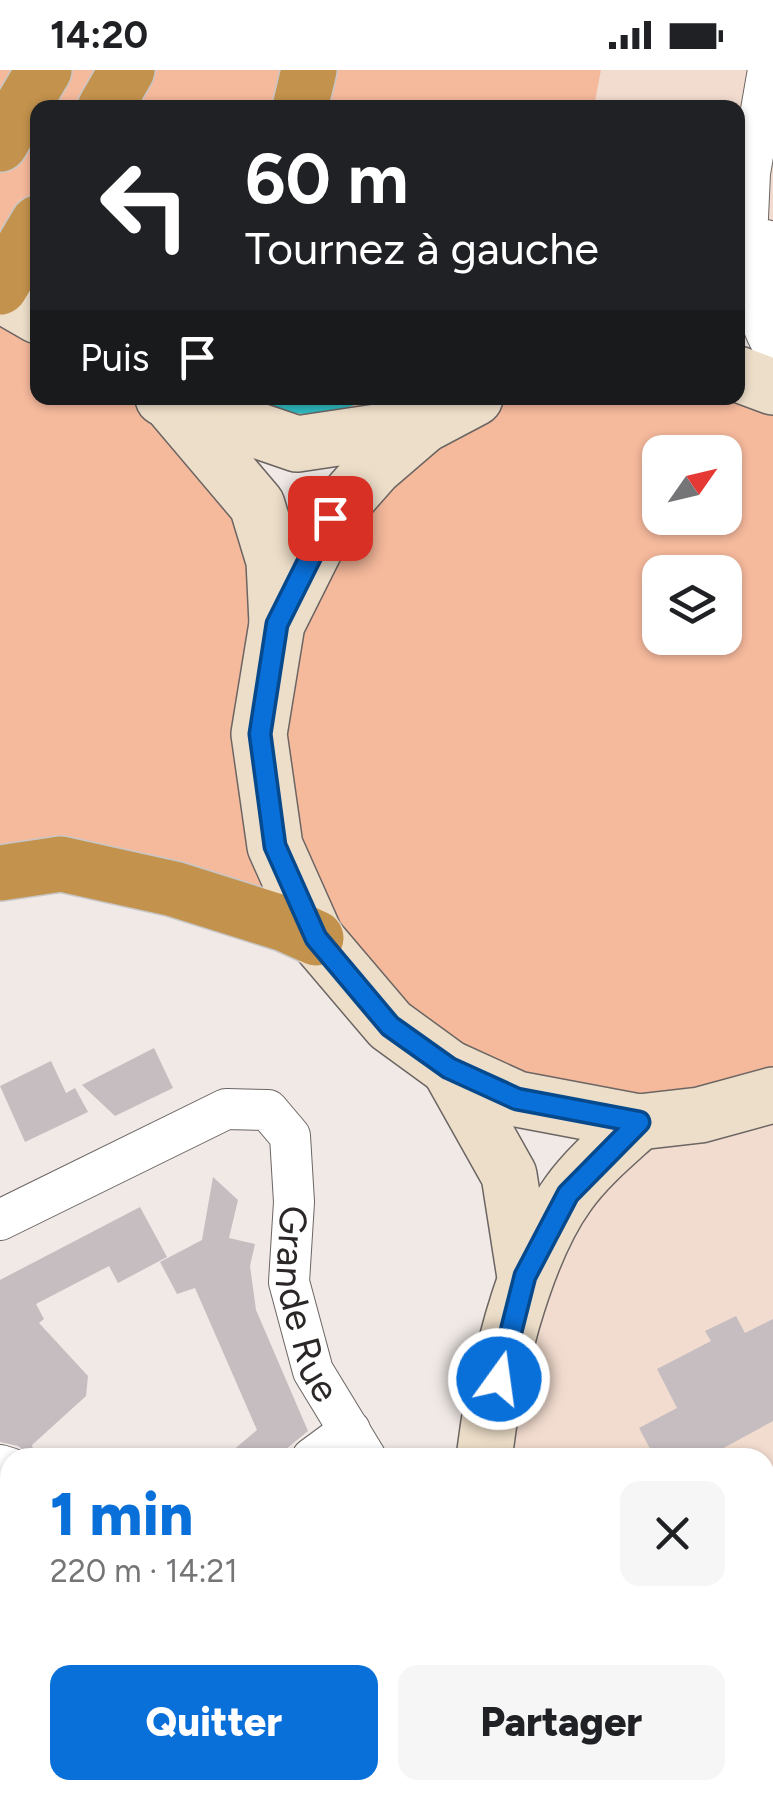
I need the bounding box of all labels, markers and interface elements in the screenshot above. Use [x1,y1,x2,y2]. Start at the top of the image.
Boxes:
text: 14:20 [50,12,148,58]
text: 60 m [245,136,409,221]
icon: left [80,140,210,270]
text: Tournez à gauche [245,221,599,275]
icon: arrive [170,330,225,385]
text: Puis [80,335,150,381]
north arrow [642,435,742,535]
map controls [642,435,742,655]
pin [288,476,373,561]
icon: arrive [303,491,358,546]
button: layers [642,555,742,655]
street label: Grande Rue [266,1204,349,1410]
position arrow [447,1327,551,1431]
text: 1 min [50,1478,193,1550]
button: close [620,1481,725,1586]
text: 220 m · 14:21 [50,1552,238,1590]
button: Quitter [50,1665,378,1780]
button: Partager [398,1665,725,1780]

